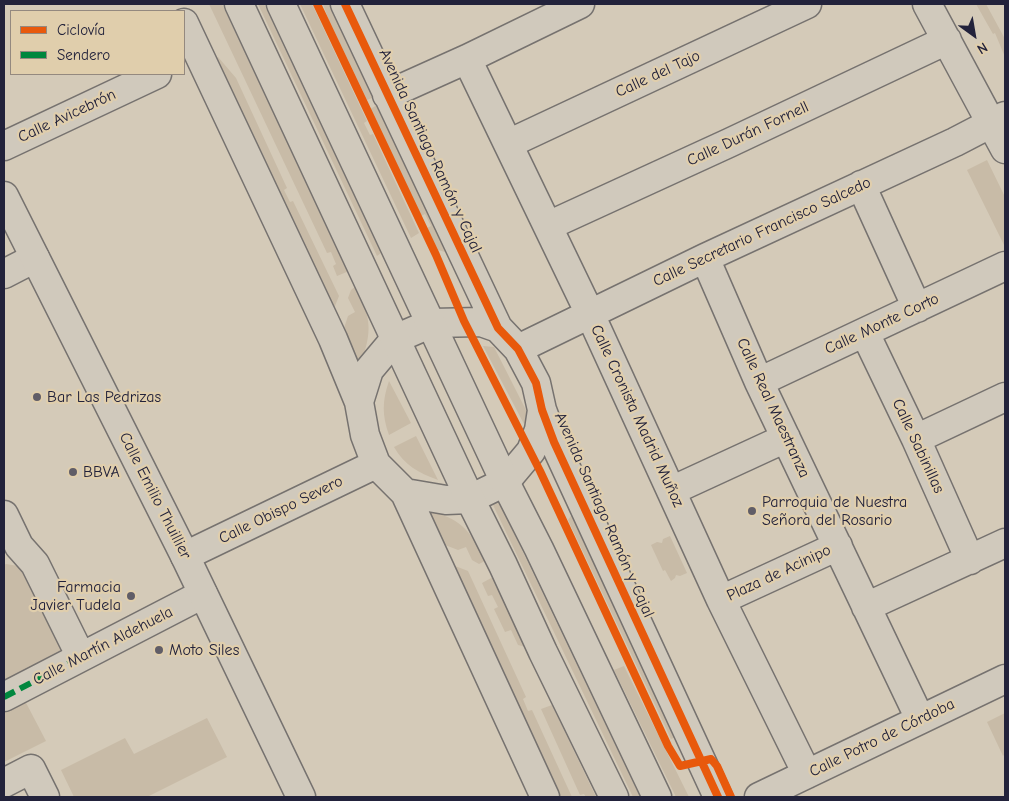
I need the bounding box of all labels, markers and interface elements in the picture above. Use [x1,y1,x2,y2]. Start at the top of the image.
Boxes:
legend [10,10,185,75]
north arrow [949,10,999,60]
text: Ciclovía [57,21,105,39]
text: N [974,39,991,58]
text: Sendero [57,46,110,64]
street label: Avenida Santiago Ramón y Cajal [374,46,486,256]
street label: Calle del Tajo [613,46,703,102]
street label: Calle Avicebrón [15,85,119,147]
street label: Calle Durán Fornell [684,97,812,171]
street label: Calle Secretario Francisco Salcedo [650,173,874,291]
street label: Calle Monte Corto [822,289,942,359]
street label: Calle Cronista Madrid Muñoz [586,322,688,510]
street label: Calle Real Maestranza [732,335,814,481]
place label: Bar Las Pedrizas [47,387,161,407]
marker: Bar Las Pedrizas [31,391,43,403]
street label: Calle Sabinillas [888,396,948,496]
street label: Avenida Santiago Ramón y Cajal [550,409,658,621]
street label: Calle Emilio Thuillier [115,429,195,563]
place label: BBVA [83,462,120,482]
marker: BBVA [67,466,79,478]
street label: Calle Obispo Severo [216,472,346,548]
place label: Parroquia de Nuestra Señora del Rosario [762,492,907,530]
marker: Parroquia de Nuestra Señora del Rosario [746,505,758,517]
street label: Plaza de Acinipo [724,540,834,606]
place label: Farmacia Javier Tudela [31,577,121,615]
marker: Farmacia Javier Tudela [125,590,137,602]
street label: Calle Martín Aldehuela [30,602,176,690]
place label: Moto Siles [169,640,239,660]
marker: Moto Siles [153,644,165,656]
street label: Calle Potro de Córdoba [806,694,958,782]

